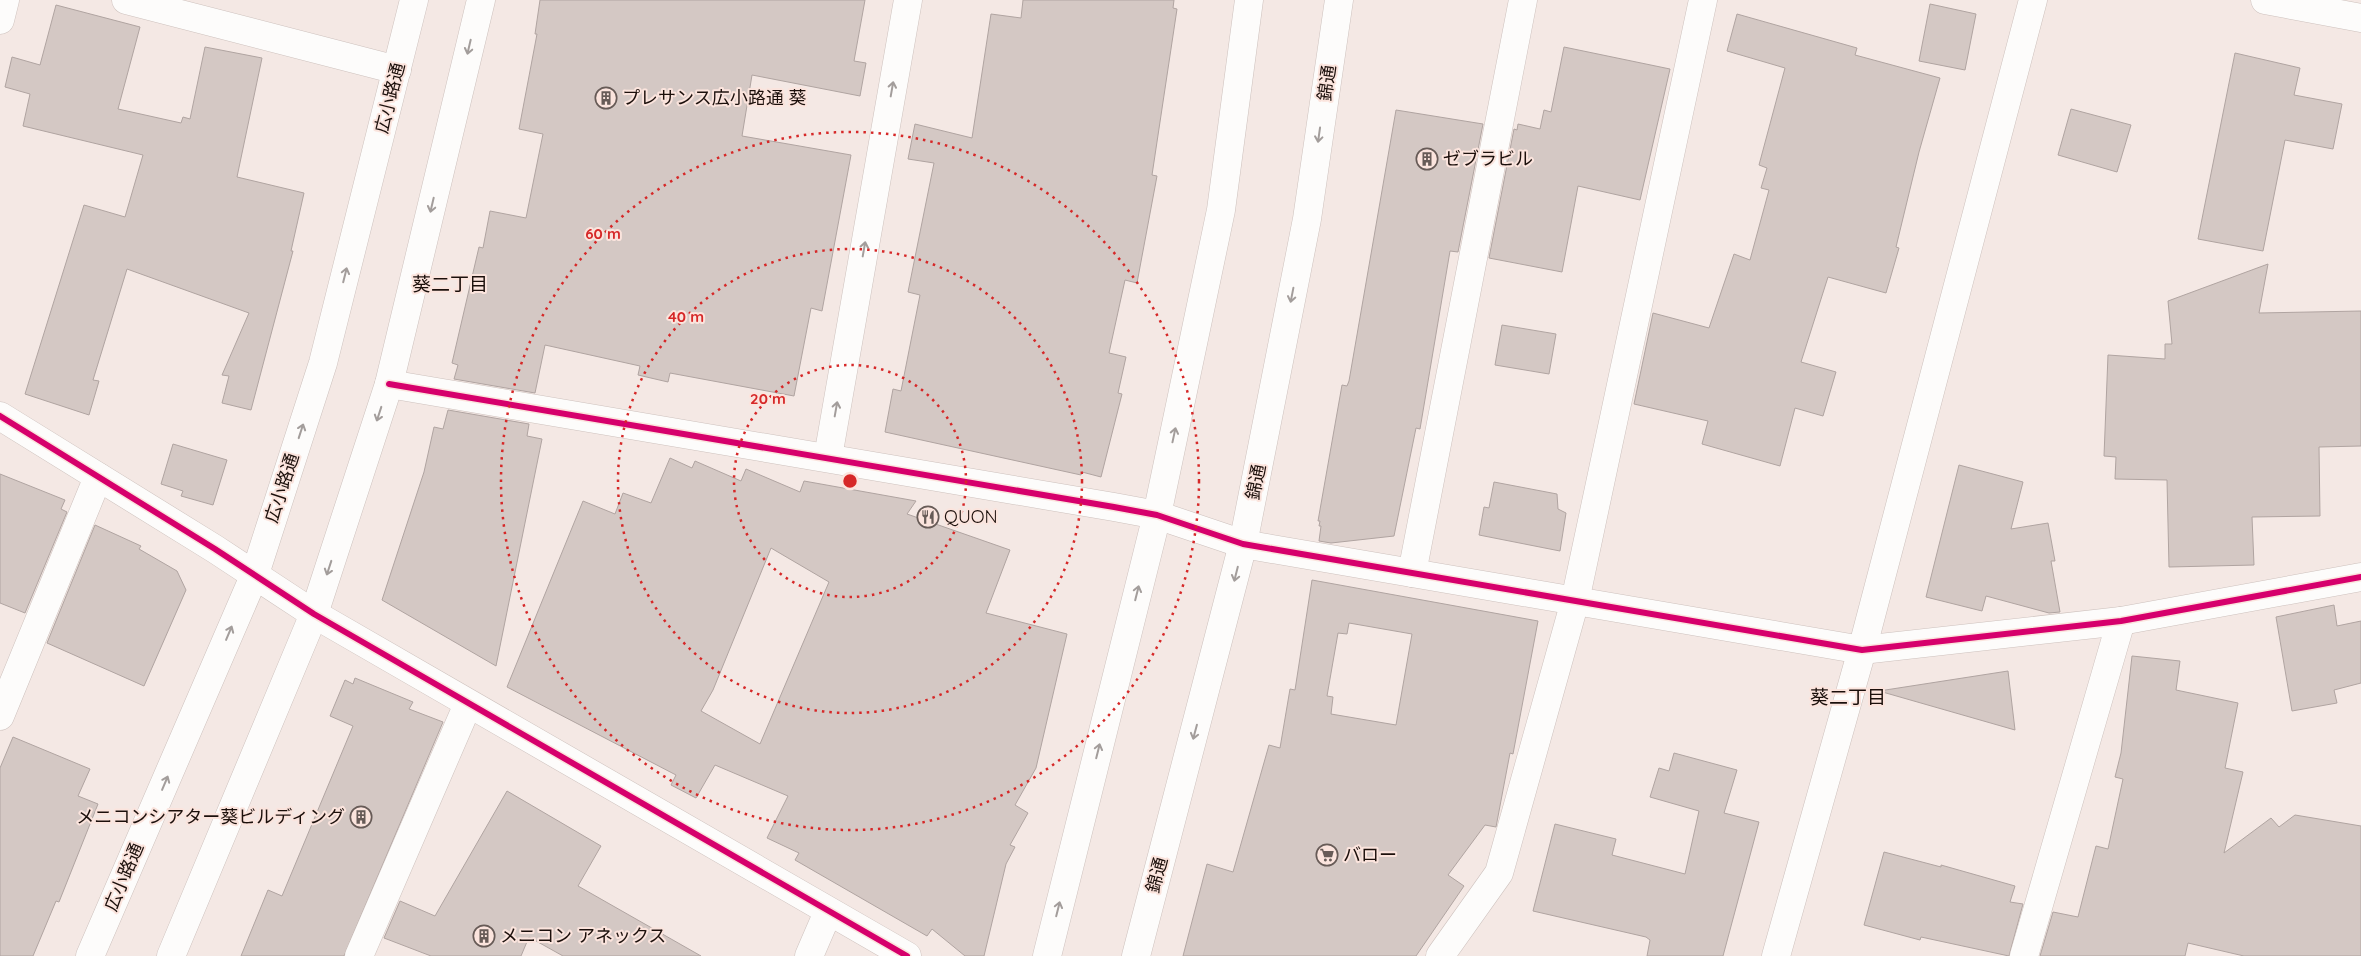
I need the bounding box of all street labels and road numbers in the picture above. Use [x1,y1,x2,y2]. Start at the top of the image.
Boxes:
street label: 広小路通 [370,60,409,136]
street label: 錦通 [1313,64,1340,102]
street label: 広小路通 [259,450,304,526]
street label: 錦通 [1241,462,1270,502]
street label: 広小路通 [99,839,148,914]
street label: 錦通 [1141,855,1172,895]

